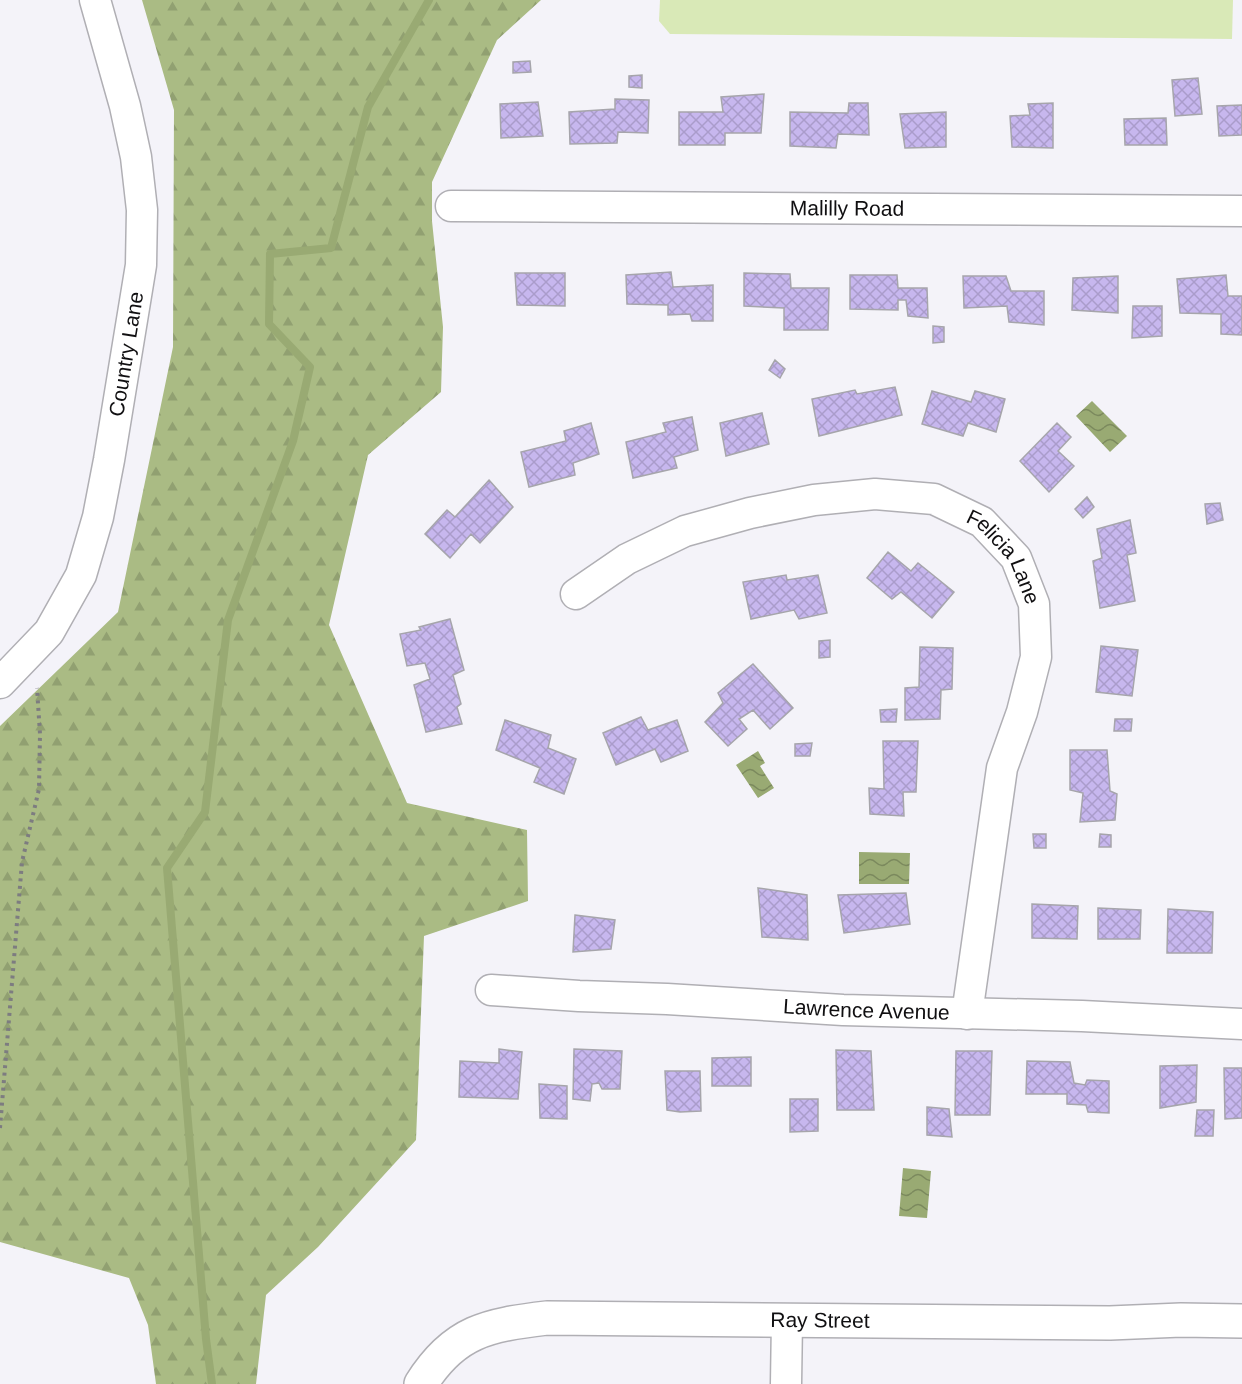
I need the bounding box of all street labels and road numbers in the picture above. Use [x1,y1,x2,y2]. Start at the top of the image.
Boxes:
street label: Malilly Road [790,196,904,220]
street label: Country Lane [104,290,147,418]
street label: Felicia Lane [963,505,1045,607]
street label: Lawrence Avenue [782,994,950,1024]
street label: Ray Street [770,1308,870,1332]

